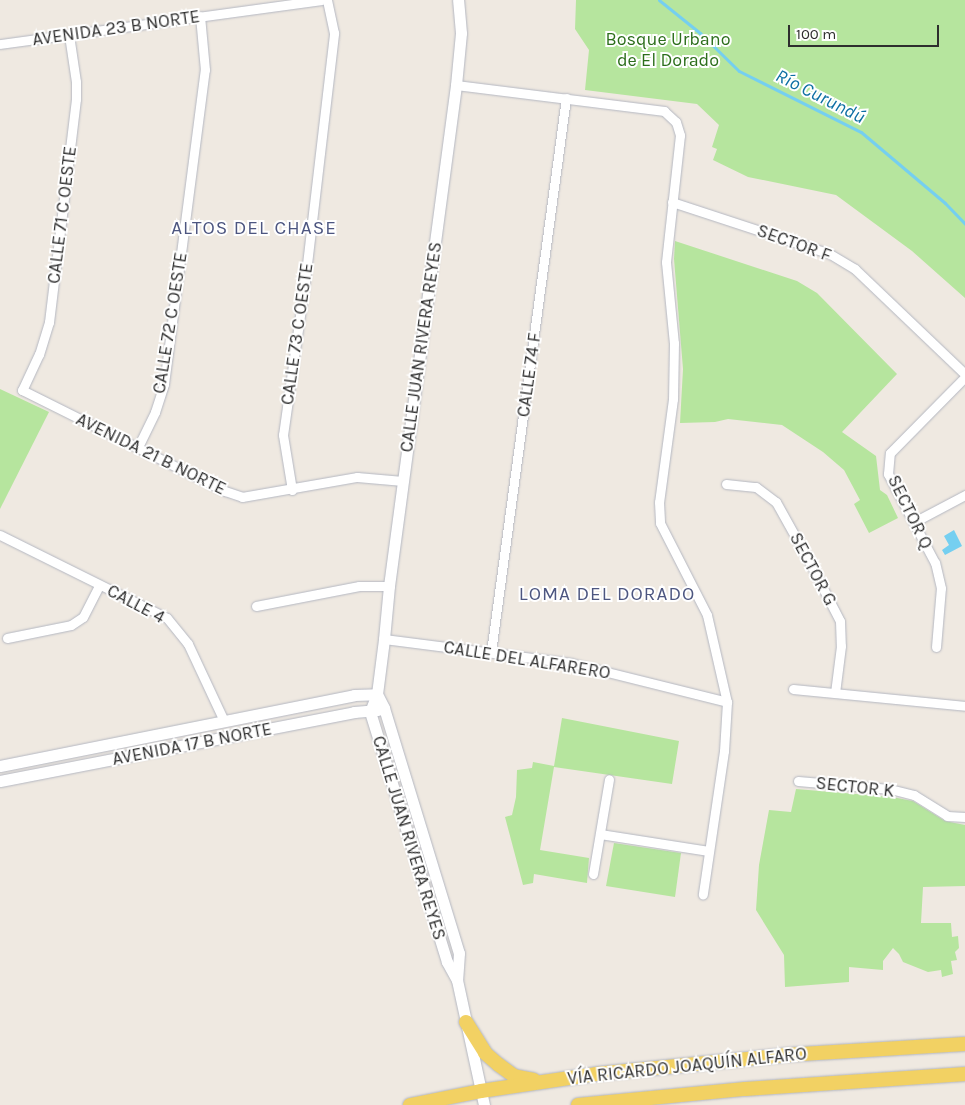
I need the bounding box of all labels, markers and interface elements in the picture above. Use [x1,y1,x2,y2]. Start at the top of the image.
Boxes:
street label: AVENIDA 23 B NORTE [31,6,201,50]
scale bar [790,15,941,47]
text: 100 m [796,25,836,43]
park label: Bosque Urbano de El Dorado [606,29,730,72]
water label: Río Curundú [771,65,869,129]
street label: CALLE 71 C OESTE [43,145,81,285]
district label: ALTOS DEL CHASE [169,218,339,240]
street label: SECTOR F [754,220,834,266]
street label: CALLE JUAN RIVERA REYES [396,240,446,454]
street label: CALLE 72 C OESTE [148,251,192,395]
street label: CALLE 73 C OESTE [276,262,318,406]
street label: CALLE 74 F [512,332,546,418]
street label: AVENIDA 21 B NORTE [73,408,229,500]
street label: SECTOR Q [883,471,937,553]
street label: SECTOR G [785,529,841,609]
street label: CALLE 4 [103,580,169,628]
district label: LOMA DEL DORADO [517,584,697,606]
street label: CALLE DEL ALFARERO [442,636,612,684]
street label: AVENIDA 17 B NORTE [110,718,274,770]
street label: CALLE JUAN RIVERA REYES [368,733,450,943]
street label: SECTOR K [815,772,895,802]
street label: VÍA RICARDO JOAQUÍN ALFARO [566,1043,808,1089]

